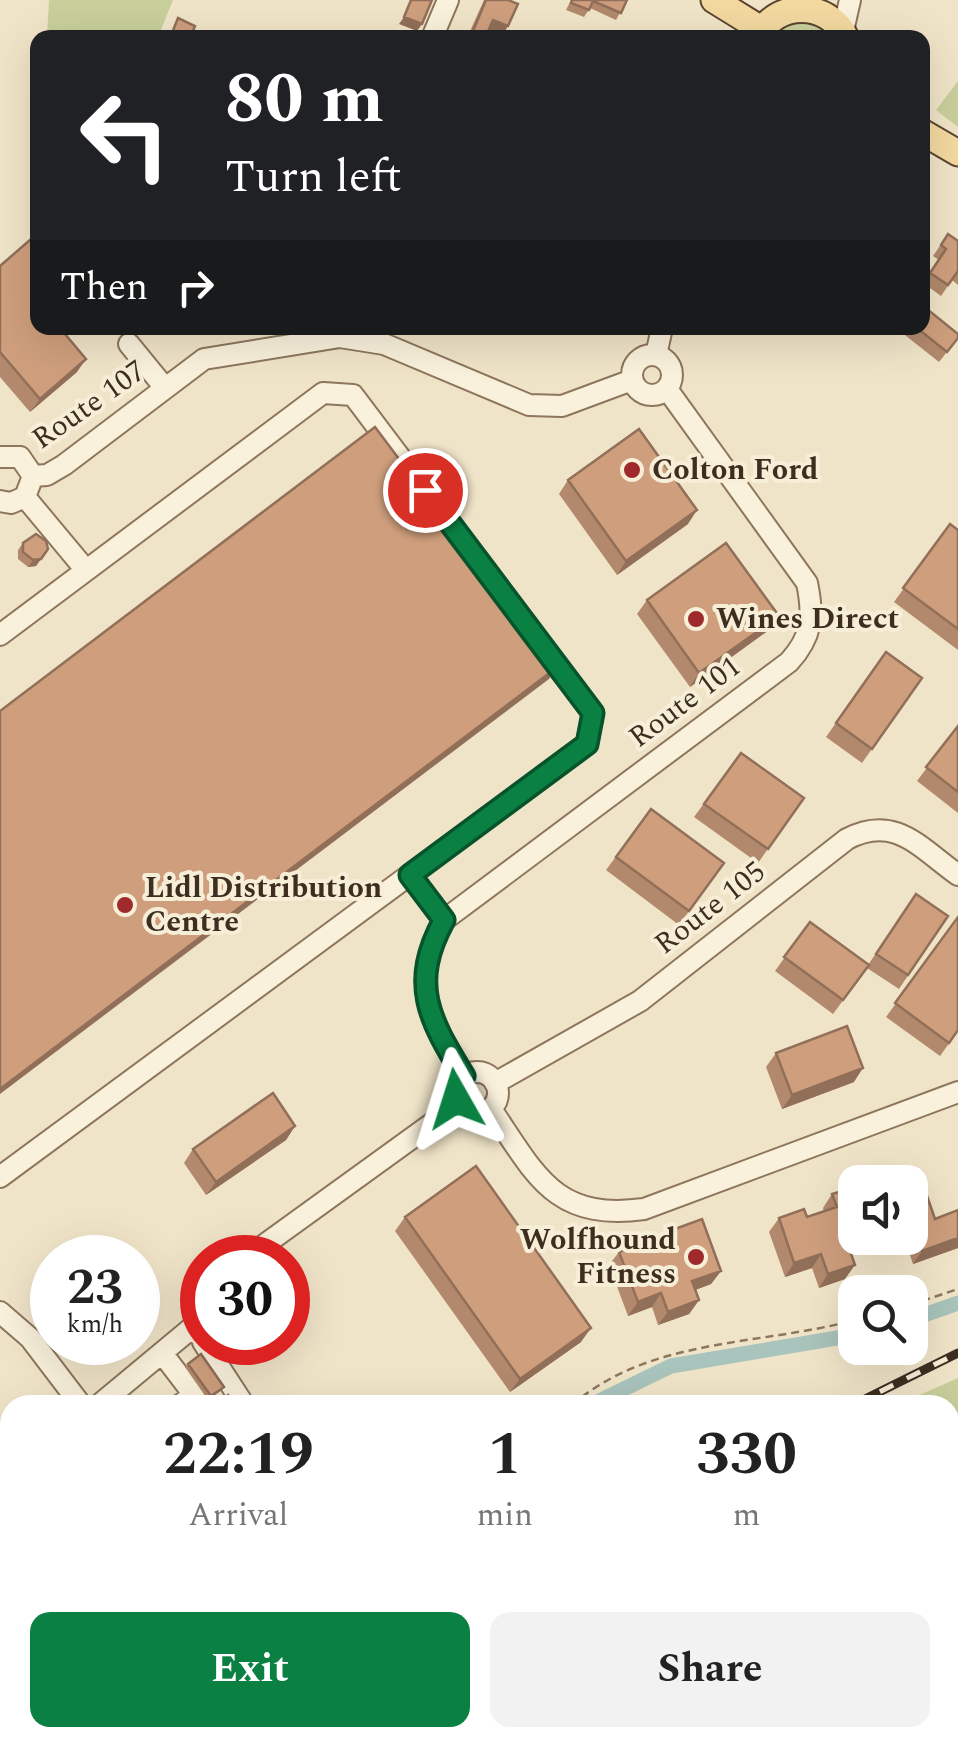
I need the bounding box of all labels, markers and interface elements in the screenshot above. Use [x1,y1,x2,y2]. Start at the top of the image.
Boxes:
text: 80 m [225,47,384,153]
icon: left [60,70,190,200]
text: Turn left [225,143,402,212]
text: Then [60,259,148,317]
icon: right [168,260,223,315]
street label: Route 107 [22,349,156,461]
place label: Colton Ford [652,447,818,493]
pin [383,448,468,533]
marker: Colton Ford [621,459,643,481]
icon: arrive [398,463,453,518]
place label: Wines Direct [716,596,899,642]
marker: Wines Direct [685,608,707,630]
street label: Route 101 [619,644,751,760]
street label: Route 105 [644,850,776,966]
place label: Lidl Distribution Centre [145,865,382,945]
marker: Lidl Distribution Centre [114,894,136,916]
position arrow [404,1047,508,1151]
map controls [838,1165,928,1365]
button: sound [838,1165,928,1255]
place label: Wolfhound Fitness [520,1217,676,1297]
speed limit sign: 30 [180,1235,310,1365]
marker: Wolfhound Fitness [685,1246,707,1268]
text: 23 [67,1250,123,1326]
button: search [838,1275,928,1365]
text: km/h [67,1306,123,1344]
text: 22:19 [163,1409,314,1501]
text: 1 [488,1409,522,1501]
text: 330 [696,1409,797,1501]
text: Arrival [189,1491,288,1540]
text: min [477,1491,533,1540]
text: m [733,1491,760,1540]
button: Exit [30,1612,470,1727]
button: Share [490,1612,930,1727]

